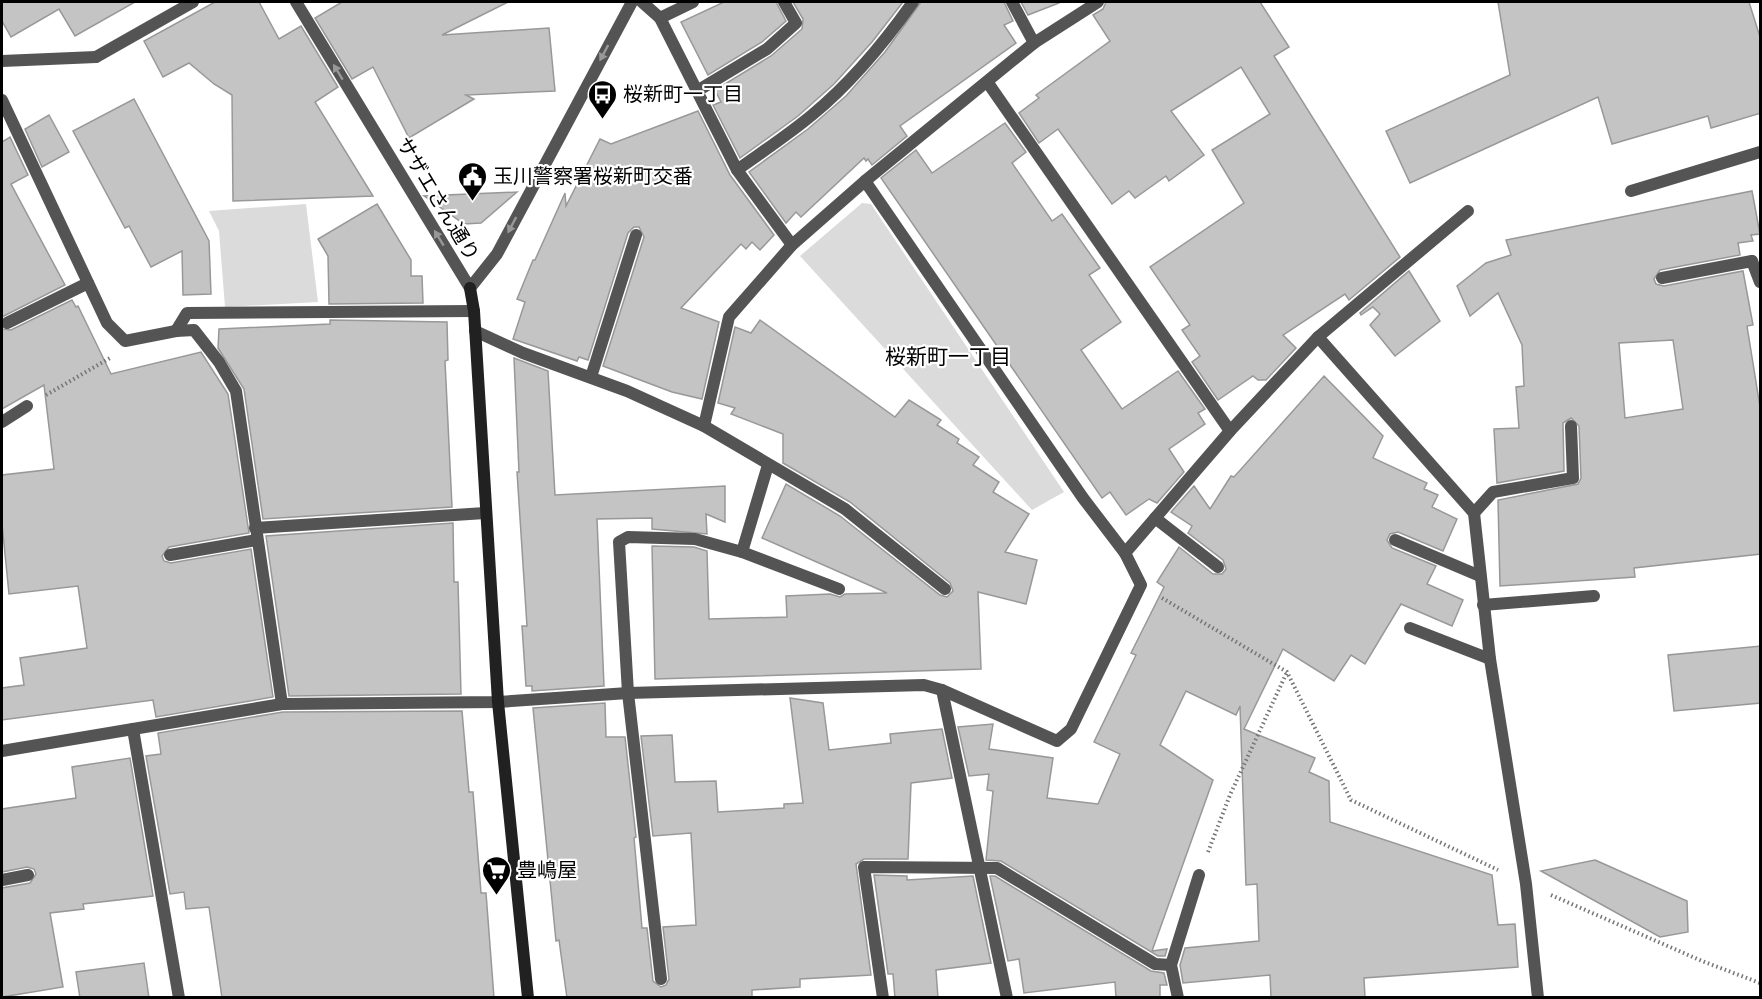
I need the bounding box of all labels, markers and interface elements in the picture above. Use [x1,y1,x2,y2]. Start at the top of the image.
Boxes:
one-way arrow [599,45,609,62]
one-way arrow [333,64,344,80]
bus stop icon: 桜新町一丁目 [586,78,618,120]
place label: 桜新町一丁目 [623,83,743,105]
street label: サザエさん通り [393,133,483,265]
public building icon: 玉川警察署桜新町交番 [456,160,488,202]
place label: 玉川警察署桜新町交番 [493,165,693,187]
one-way arrow [507,217,517,234]
one-way arrow [434,230,445,246]
district label: 桜新町一丁目 [885,345,1011,368]
supermarket icon: 豊嶋屋 [480,854,512,896]
place label: 豊嶋屋 [517,859,577,881]

